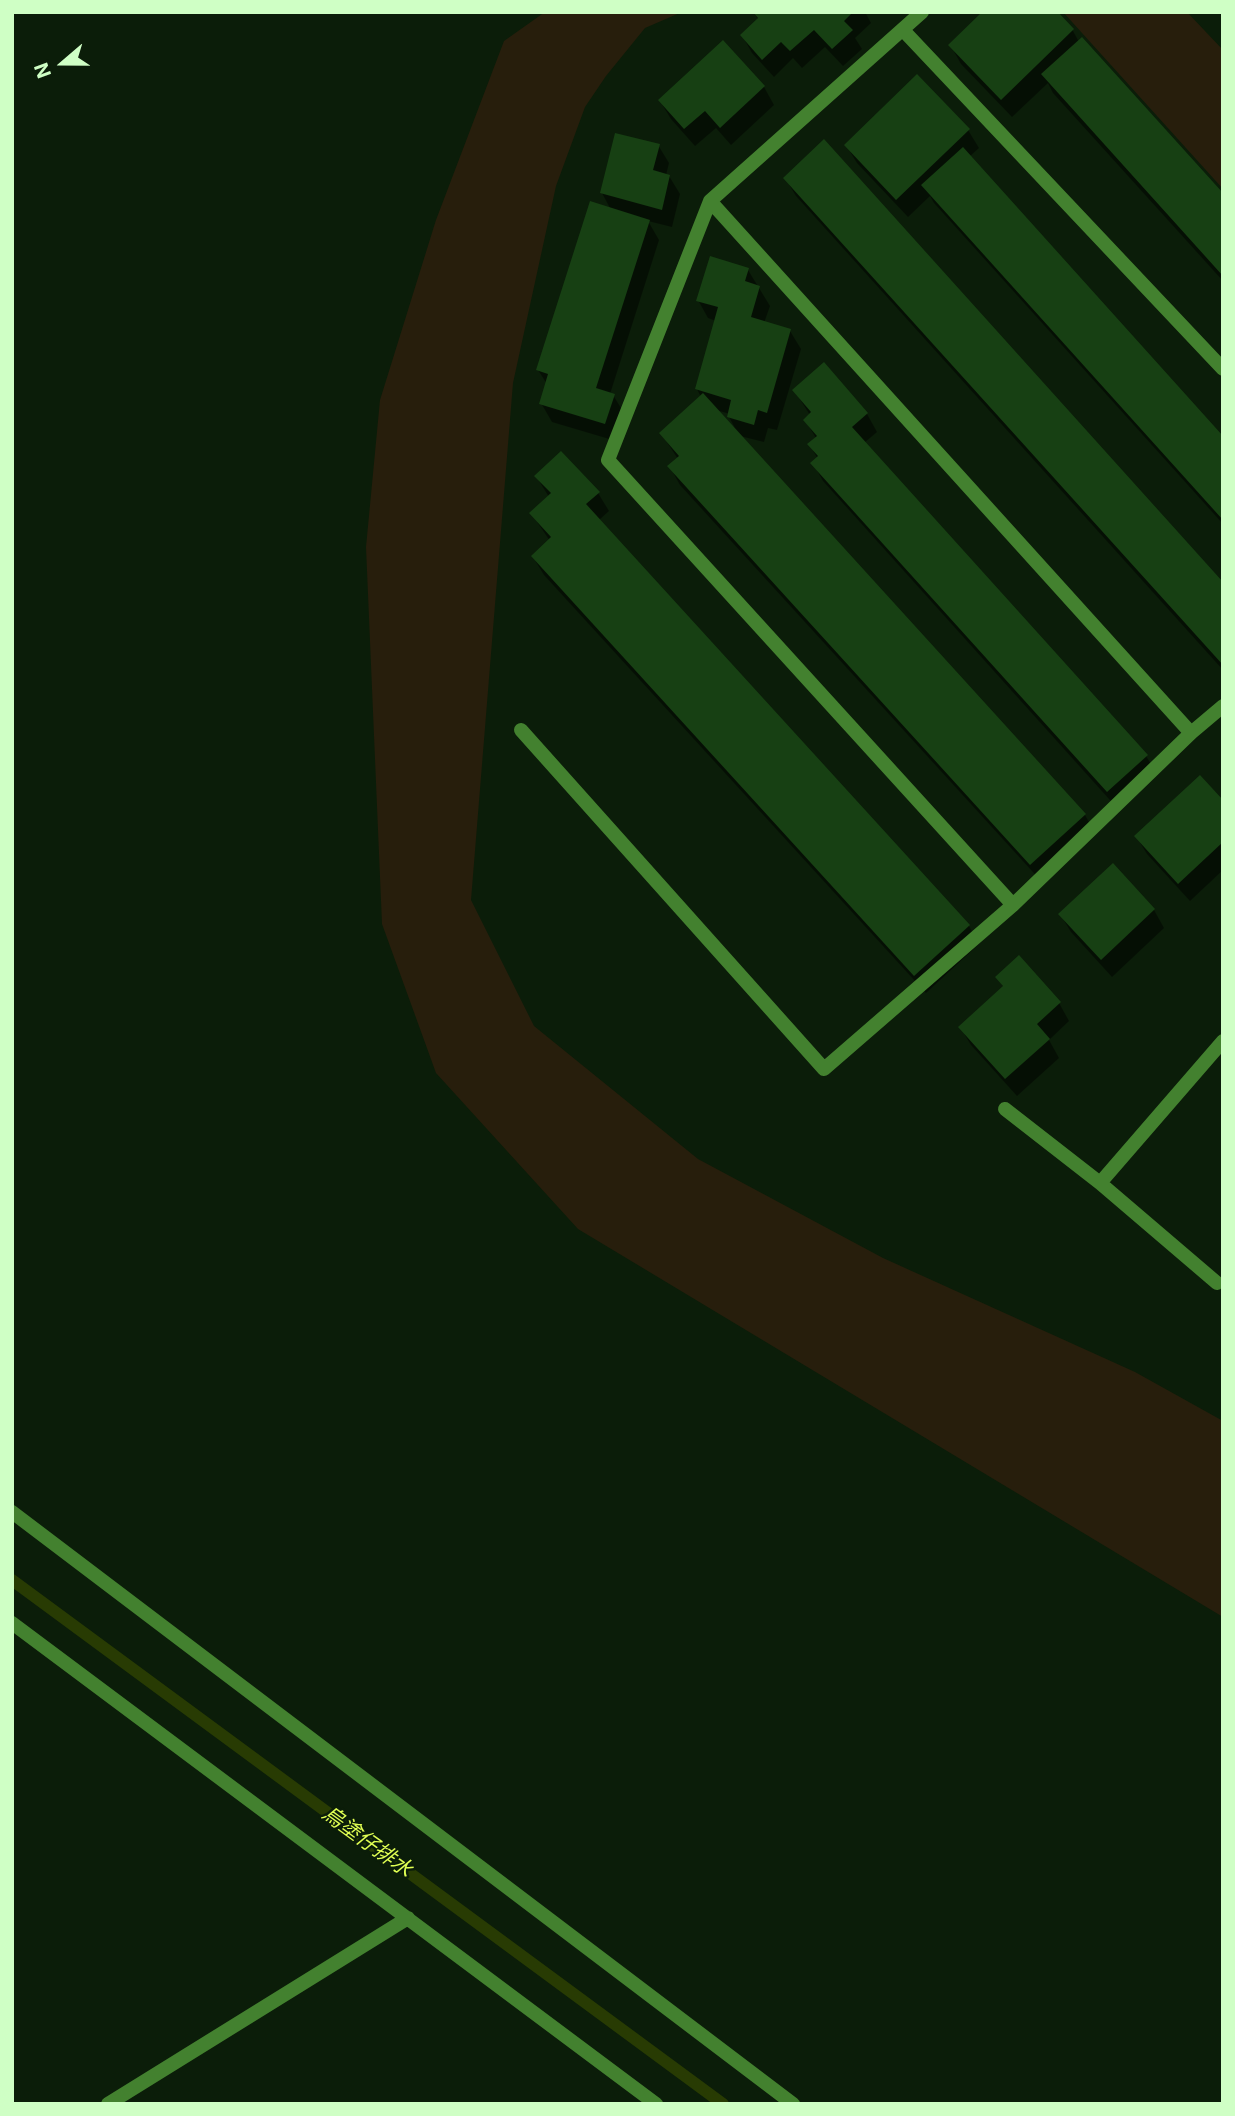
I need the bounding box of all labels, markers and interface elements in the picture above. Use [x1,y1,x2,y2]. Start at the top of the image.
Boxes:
north arrow [28,28,98,98]
text: N [30,60,56,81]
water label: 烏塗仔排水 [317,1801,417,1883]

